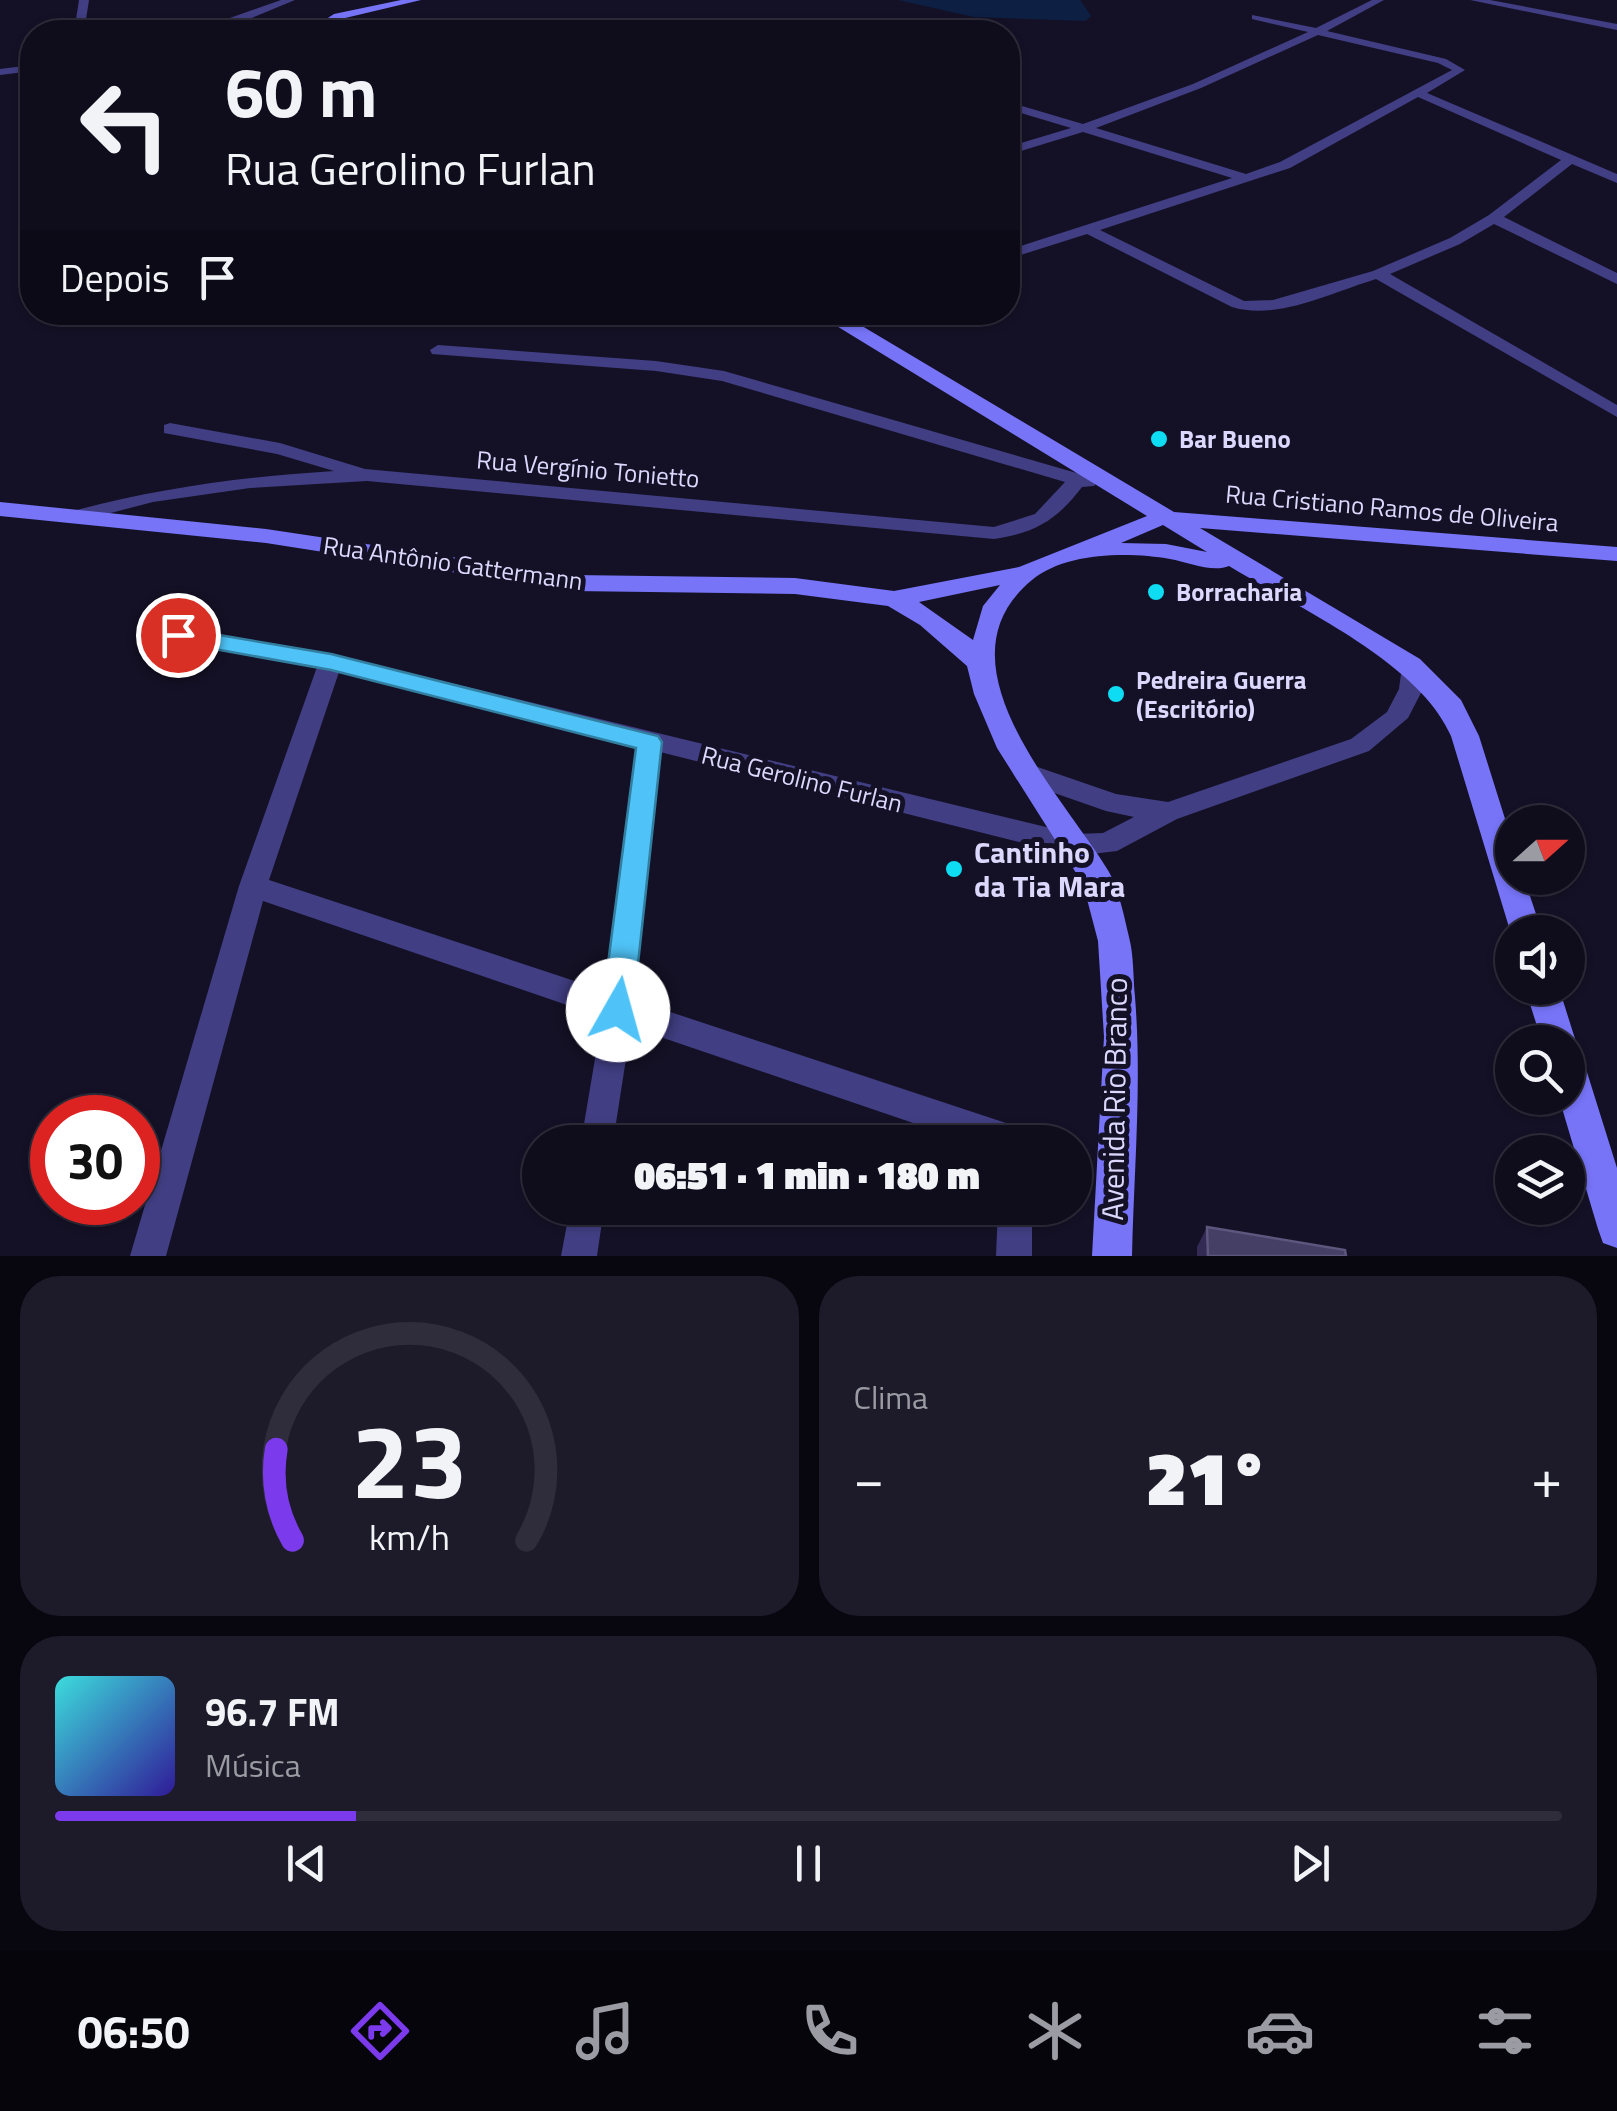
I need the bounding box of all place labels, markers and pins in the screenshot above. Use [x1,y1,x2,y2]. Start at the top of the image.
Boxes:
place label: Bar Bueno [1179,420,1291,458]
marker: Bar Bueno [1148,428,1170,450]
place label: Borracharia [1176,573,1302,611]
marker: Borracharia [1145,581,1167,603]
pin [136,593,221,678]
place label: Pedreira Guerra (Escritório) [1136,661,1307,728]
marker: Pedreira Guerra (Escritório) [1105,683,1127,705]
place label: Cantinho da Tia Mara [974,829,1125,909]
marker: Cantinho da Tia Mara [943,858,965,880]

